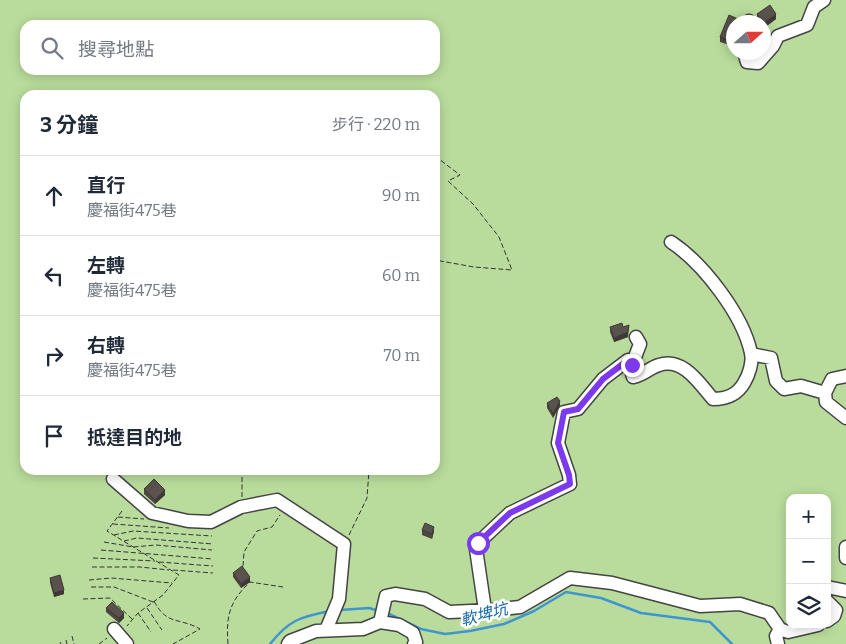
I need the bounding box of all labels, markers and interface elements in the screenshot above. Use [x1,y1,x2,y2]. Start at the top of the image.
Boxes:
north arrow [726,15,771,60]
search box [20,20,440,75]
icon: search [38,34,66,62]
text: 搜尋地點 [78,38,154,61]
text: 3 分鐘 [40,112,98,138]
text: 步行 · 220 m [332,115,420,134]
text: 直行 [87,174,125,197]
icon: ahead [40,182,68,210]
text: 90 m [382,186,420,205]
text: 慶福街475巷 [87,201,176,220]
text: 左轉 [87,254,125,277]
icon: left [40,262,68,290]
text: 60 m [382,266,420,285]
text: 慶福街475巷 [87,281,176,300]
text: 右轉 [87,334,125,357]
icon: right [40,342,68,370]
text: 70 m [384,346,420,365]
route end [621,354,644,377]
text: 慶福街475巷 [87,361,176,380]
icon: arrive [40,422,68,450]
text: 抵達目的地 [87,426,182,449]
map controls [786,494,831,629]
button: + [786,494,831,539]
route start [467,532,490,555]
button: − [786,539,831,584]
button: layers [786,584,831,629]
water label: 軟埤坑 [458,599,512,630]

